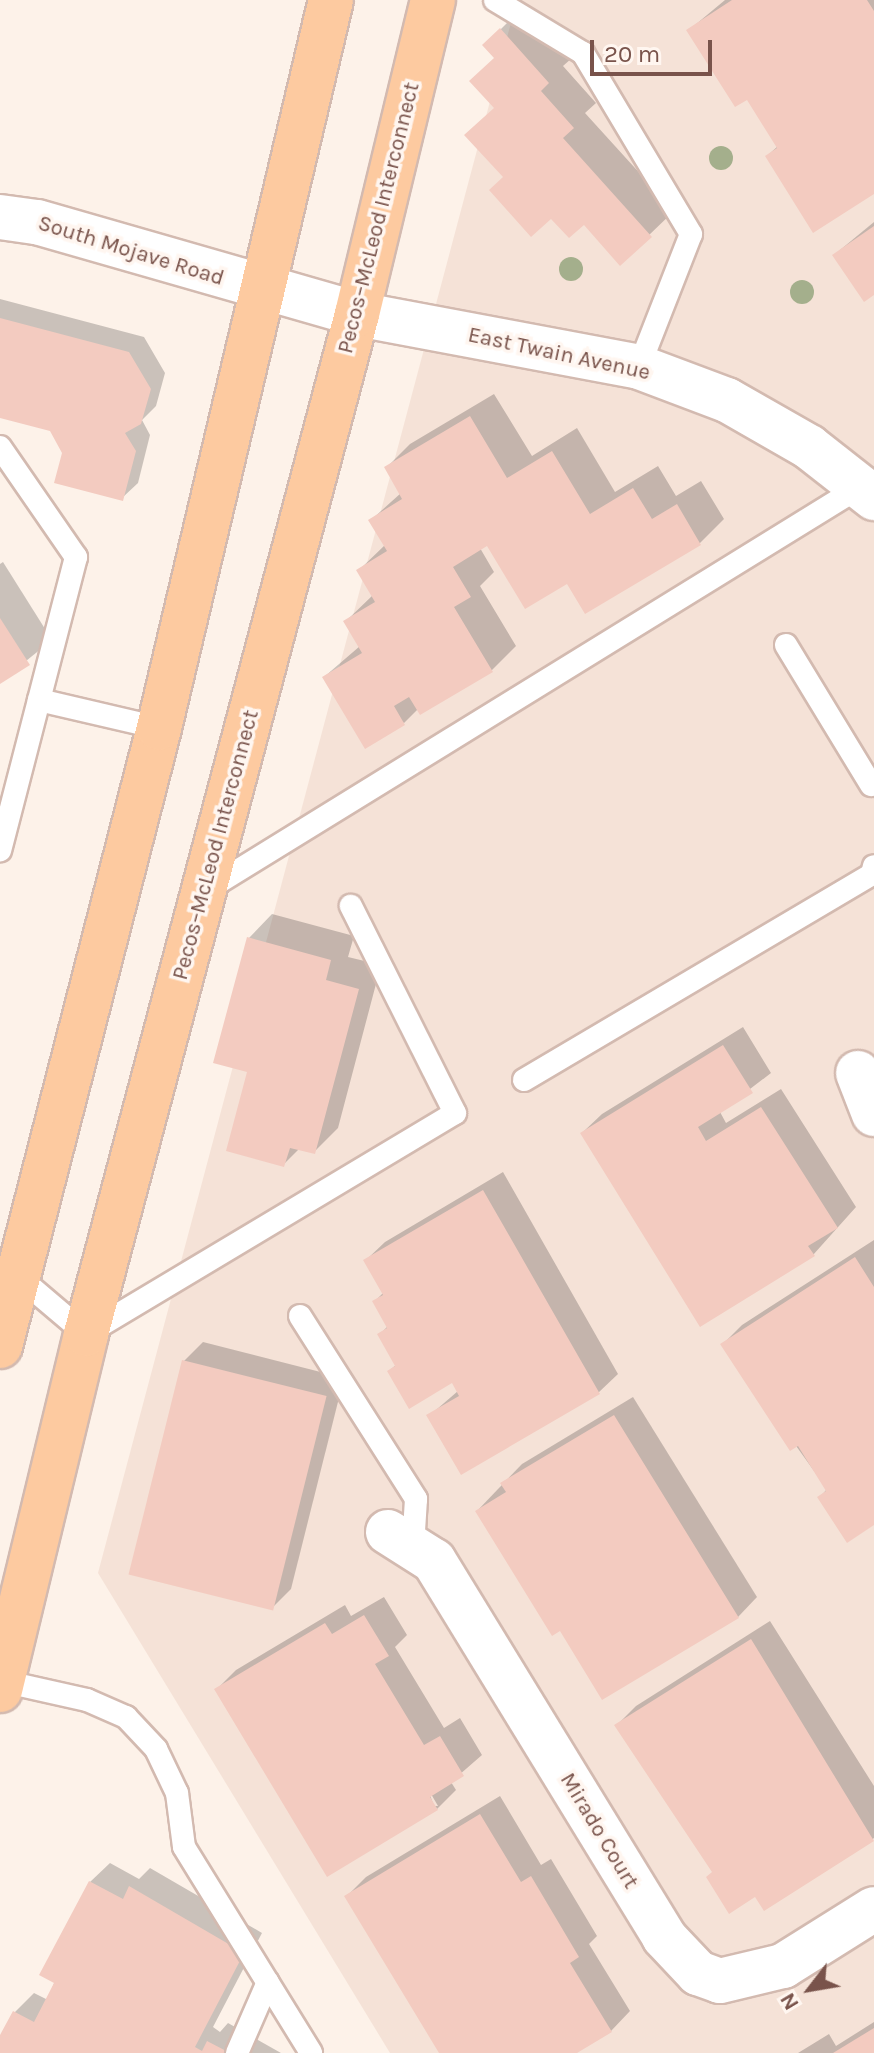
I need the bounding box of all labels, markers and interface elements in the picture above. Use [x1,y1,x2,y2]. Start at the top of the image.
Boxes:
scale bar [594,24,716,74]
text: 20 m [604,40,660,68]
street label: Pecos–McLeod Interconnect [333,80,425,356]
street label: South Mojave Road [35,210,227,292]
street label: East Twain Avenue [466,322,652,386]
street label: Pecos–McLeod Interconnect [167,707,265,983]
street label: Mirado Court [554,1768,644,1894]
north arrow [770,1949,850,2029]
text: N [774,1988,805,2015]

